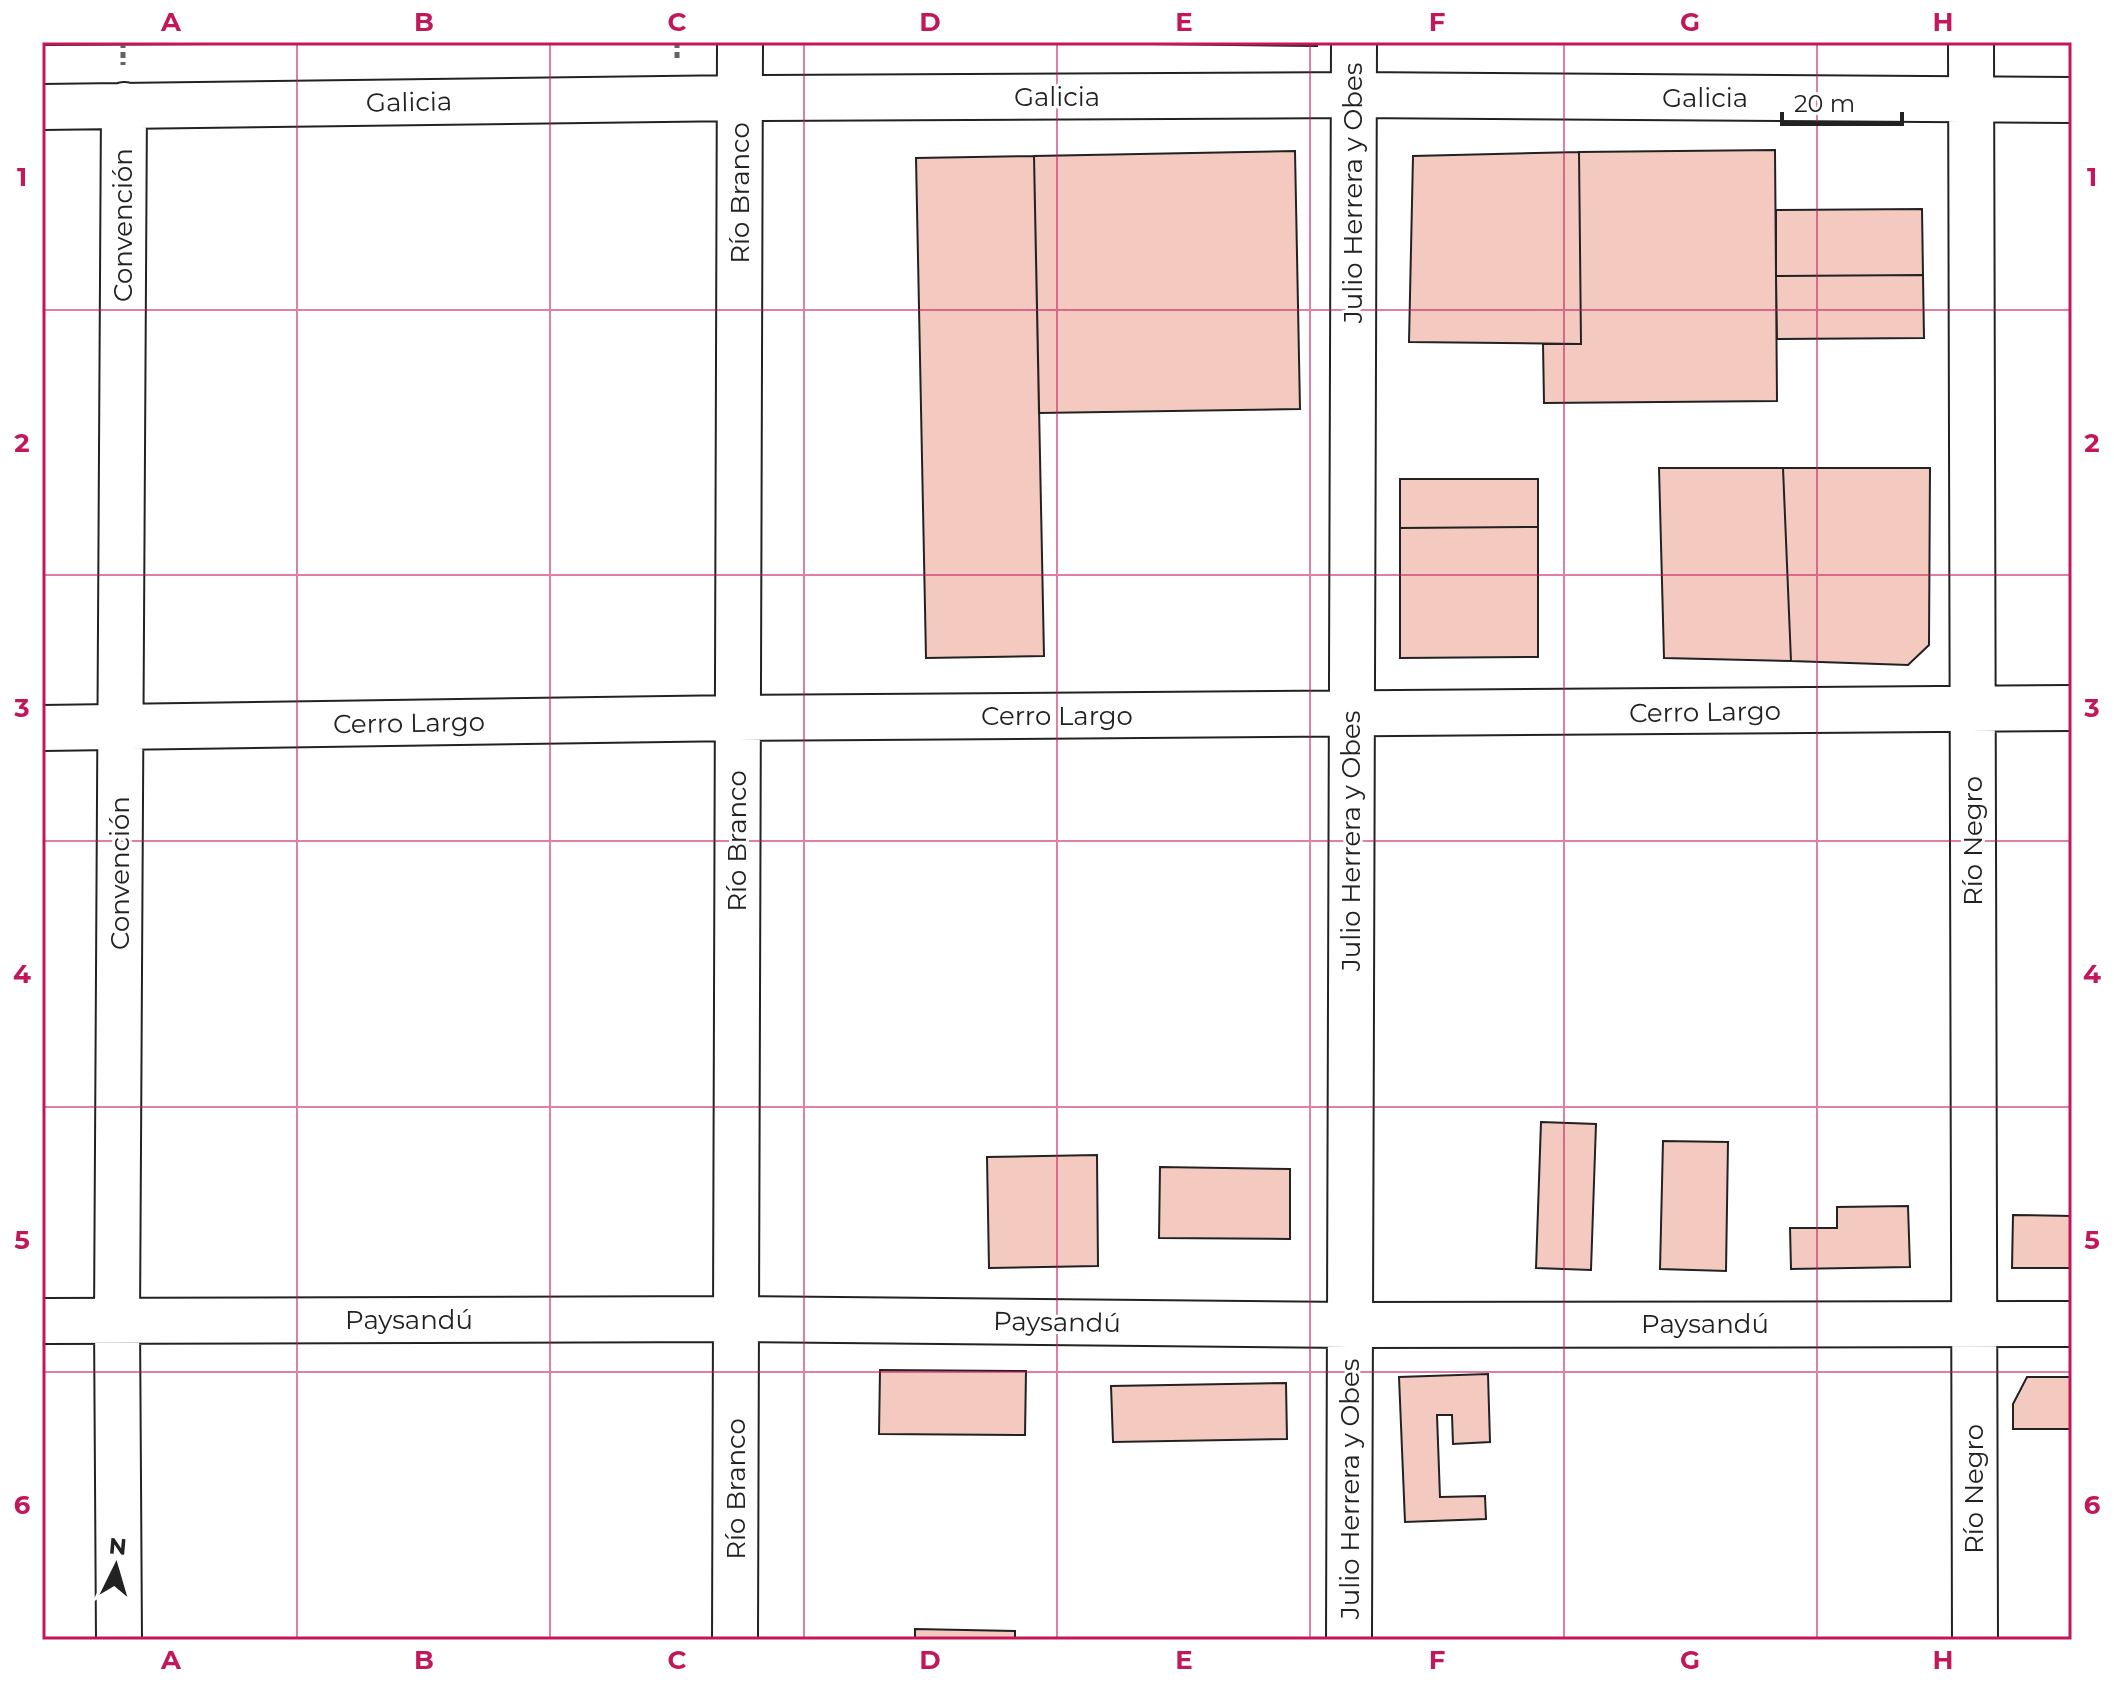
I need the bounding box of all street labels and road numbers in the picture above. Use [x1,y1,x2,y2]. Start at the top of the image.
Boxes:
street label: Julio Herrera y Obes [1337,63,1369,324]
street label: Galicia [1014,81,1100,113]
street label: Galicia [1662,82,1748,114]
street label: Galicia [366,85,452,119]
street label: Río Branco [724,122,756,264]
street label: Convención [107,148,139,302]
street label: Cerro Largo [1629,695,1781,729]
street label: Cerro Largo [981,700,1133,732]
street label: Cerro Largo [333,706,485,740]
street label: Julio Herrera y Obes [1335,711,1367,972]
street label: Río Branco [721,770,753,912]
street label: Río Negro [1957,776,1989,906]
street label: Convención [104,796,136,950]
street label: Paysandú [345,1304,473,1336]
street label: Paysandú [993,1305,1121,1339]
street label: Paysandú [1641,1308,1769,1340]
street label: Julio Herrera y Obes [1334,1359,1366,1620]
street label: Río Branco [720,1418,752,1560]
street label: Río Negro [1958,1424,1990,1554]

